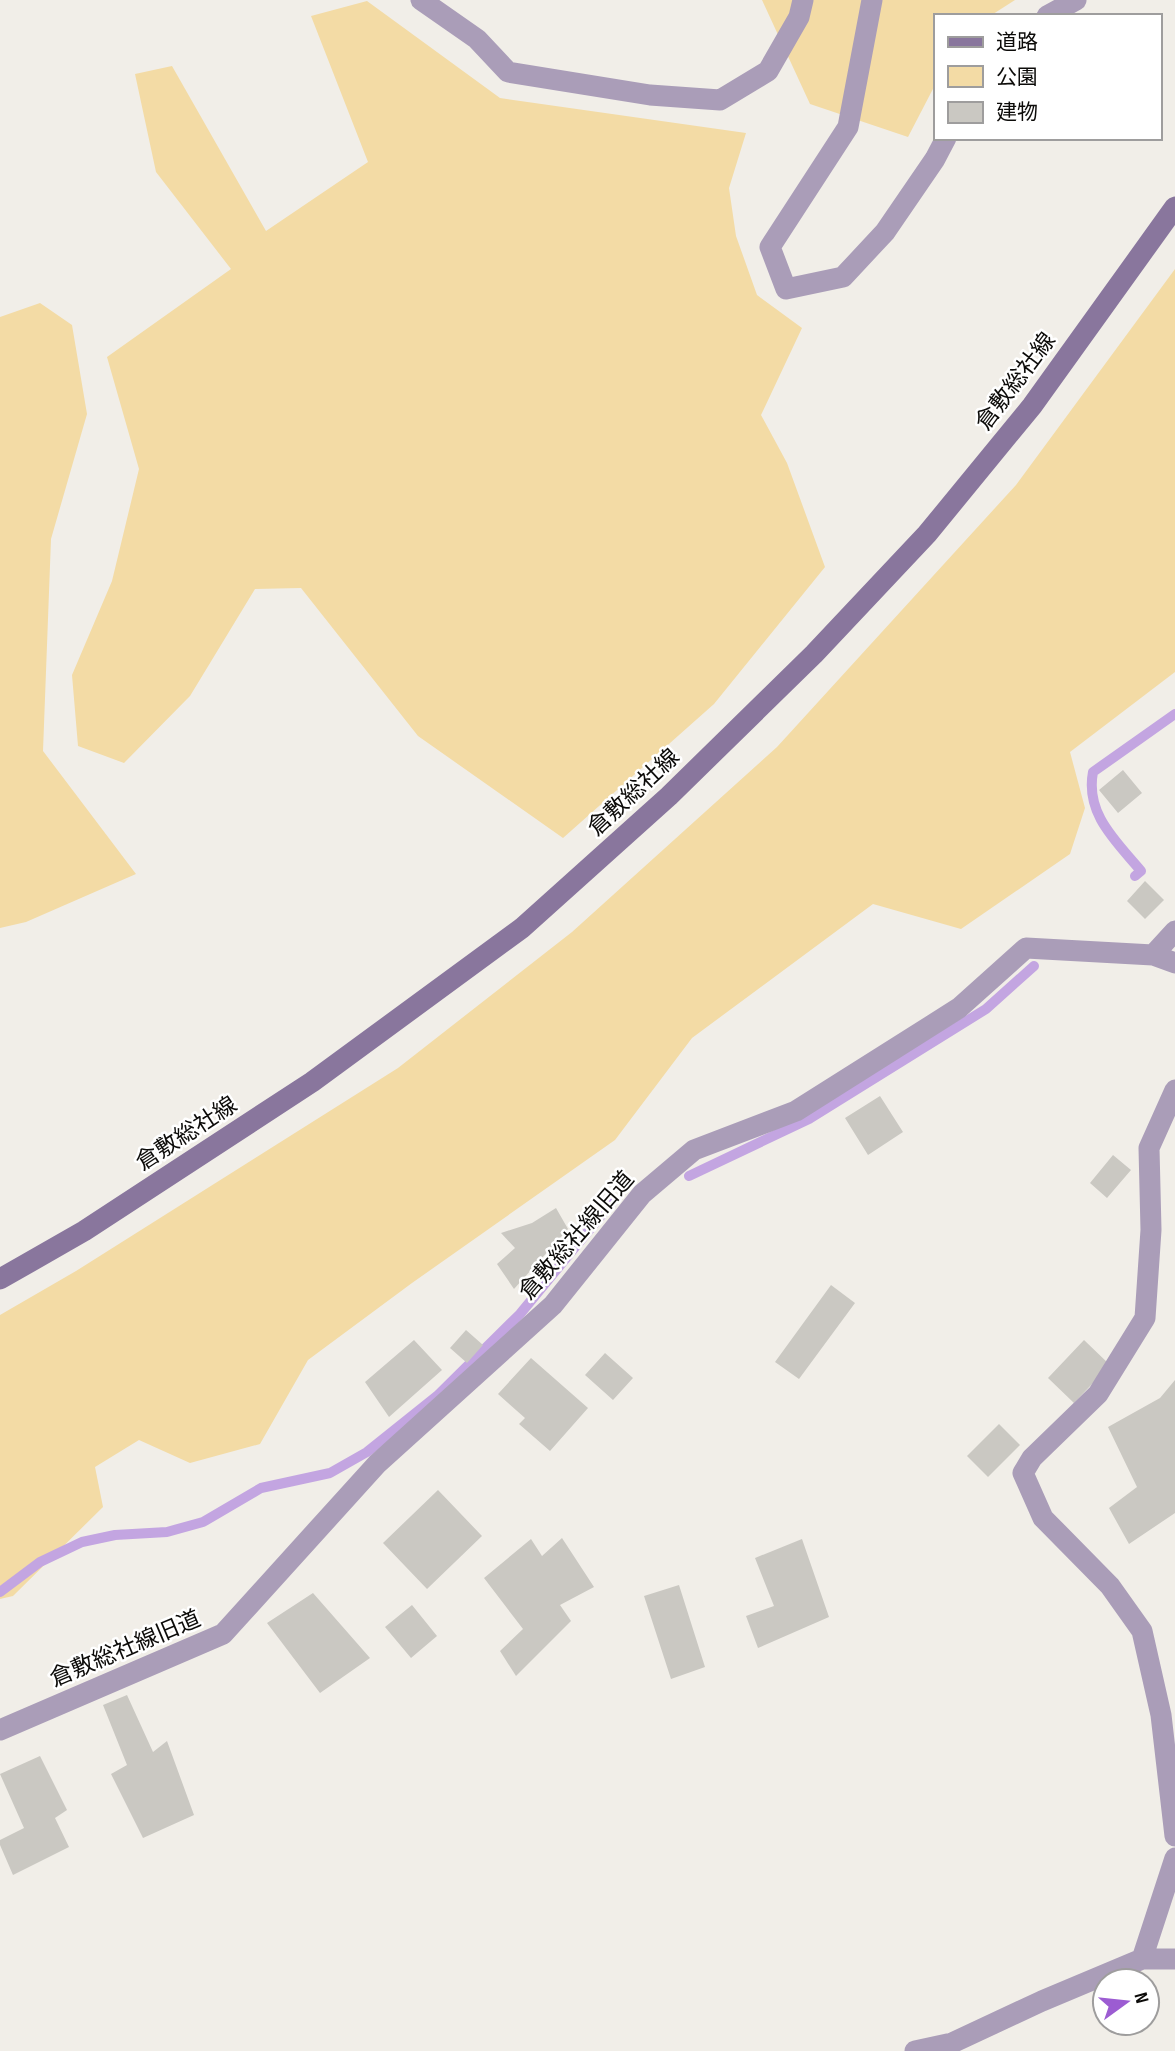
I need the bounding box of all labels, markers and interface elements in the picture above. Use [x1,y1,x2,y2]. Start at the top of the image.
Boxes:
legend [934,14,1161,140]
text: 道路 [996,30,1038,55]
text: 公園 [996,65,1038,90]
text: 建物 [996,100,1038,125]
street label: 倉敷総社線 [970,327,1062,436]
street label: 倉敷総社線 [582,743,685,842]
street label: 倉敷総社線 [131,1091,242,1177]
street label: 倉敷総社線旧道 [513,1166,640,1306]
street label: 倉敷総社線旧道 [46,1605,205,1693]
north arrow [1091,1967,1161,2037]
text: N [1129,1990,1153,2006]

